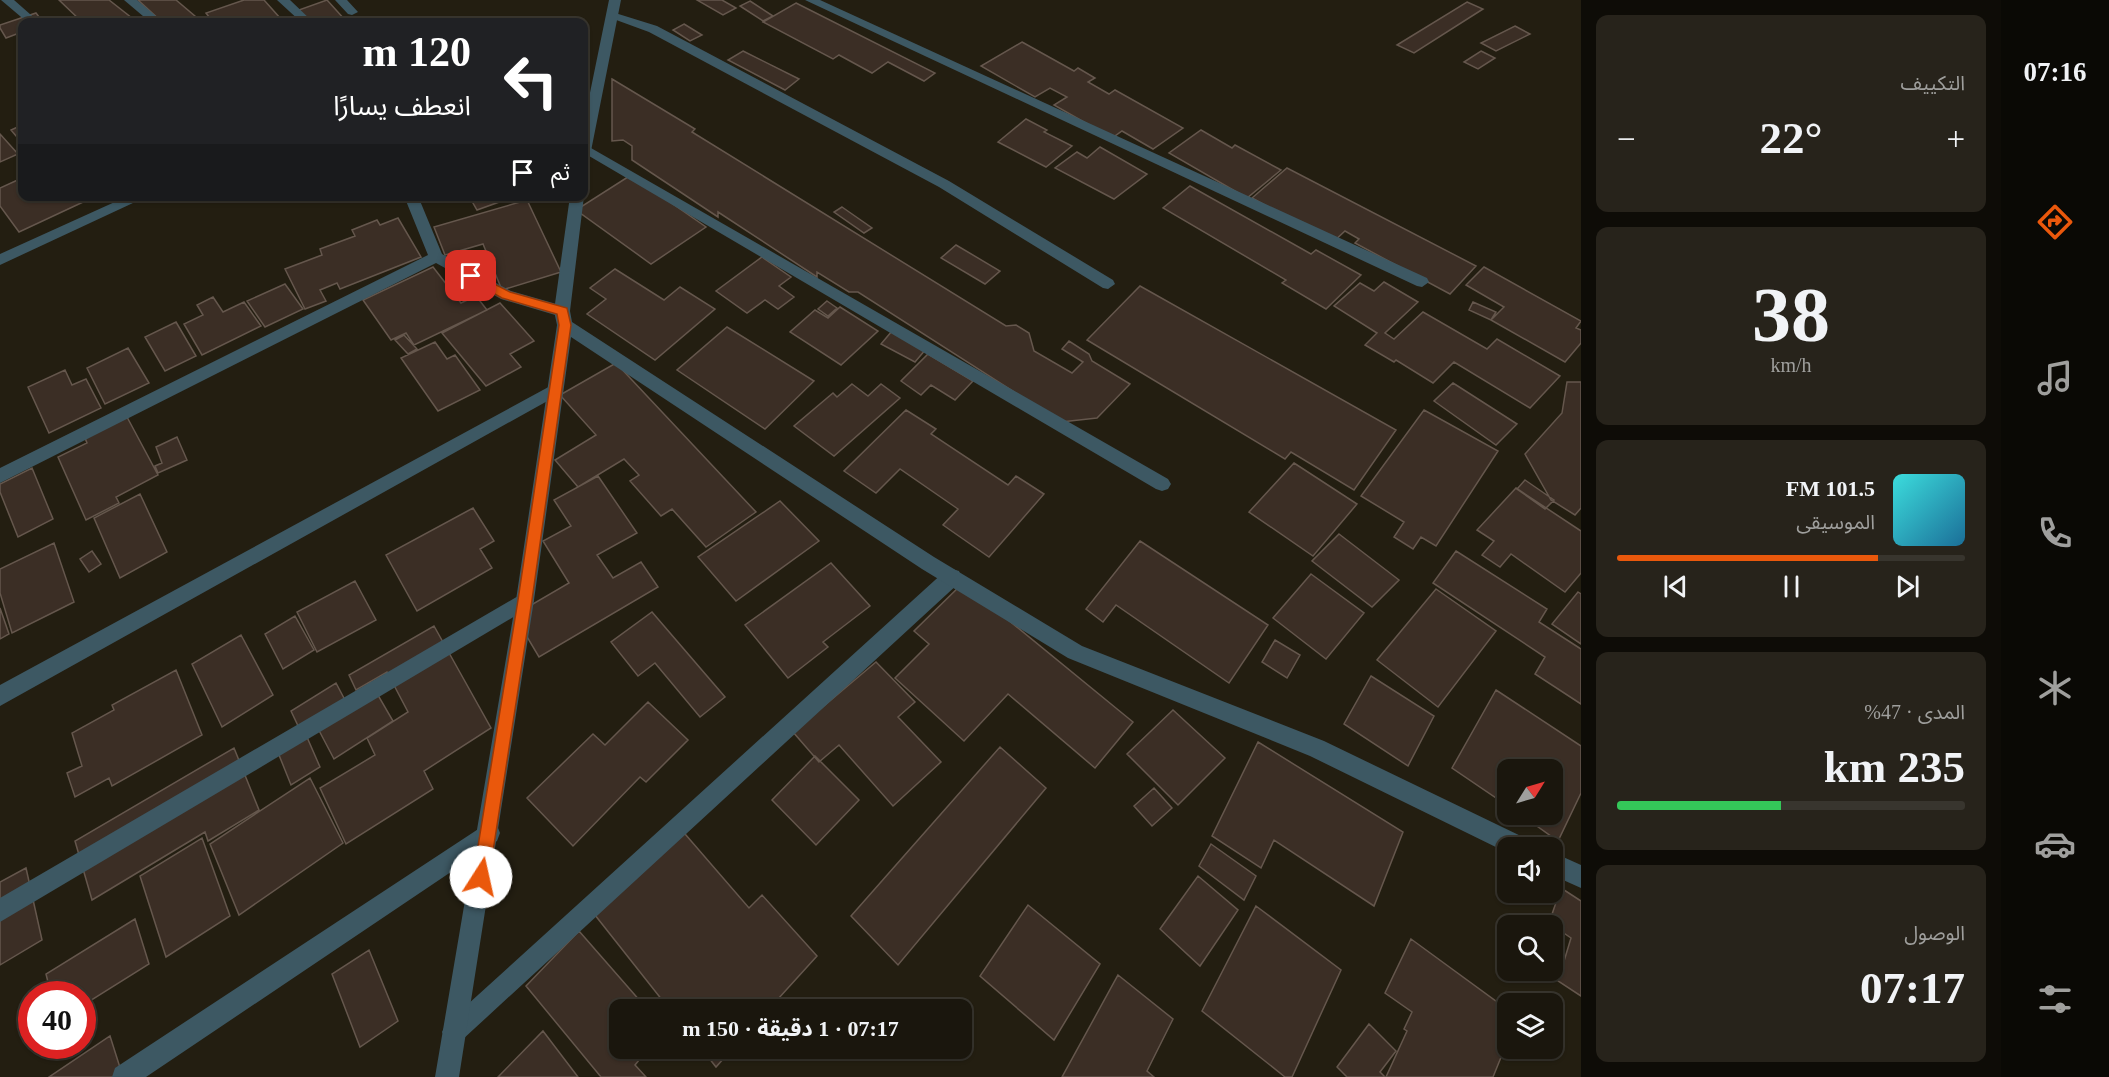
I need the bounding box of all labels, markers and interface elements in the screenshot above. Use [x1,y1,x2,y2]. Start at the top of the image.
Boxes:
text: 120 m [363,29,471,75]
icon: left [492,42,570,120]
text: 07:16 [2024,57,2087,87]
text: التكييف [1901,72,1965,94]
text: انعطف يسارًا [333,91,471,121]
text: 22° [1760,113,1823,163]
text: − [1617,121,1636,157]
text: + [1946,121,1965,157]
icon: arrive [506,156,539,189]
text: ثم [551,160,570,185]
icon: directions [2034,201,2076,243]
pin [445,250,496,301]
icon: arrive [454,259,487,292]
text: 38 [1752,271,1830,358]
text: km/h [1770,354,1812,376]
icon: music [2034,357,2076,399]
text: 101.5 FM [1786,476,1875,501]
text: الموسيقى [1796,511,1875,533]
icon: phone [2034,512,2076,554]
icon: previous [1659,570,1692,603]
icon: pause [1775,570,1808,603]
icon: next [1891,570,1924,603]
icon: climate [2034,667,2076,709]
text: المدى · 47% [1864,701,1965,723]
text: 235 km [1824,742,1965,792]
north arrow [1497,759,1563,825]
map controls [1497,759,1563,1059]
icon: car [2034,823,2076,865]
button: sound [1497,837,1563,903]
position arrow [449,845,513,909]
button: search [1497,915,1563,981]
text: الوصول [1904,922,1965,944]
text: 07:17 [1860,963,1965,1013]
icon: filters [2034,978,2076,1020]
speed limit sign: 40 [18,981,96,1059]
button: layers [1497,993,1563,1059]
text: 07:17 · 1 دقيقة · 150 m [682,1016,899,1041]

